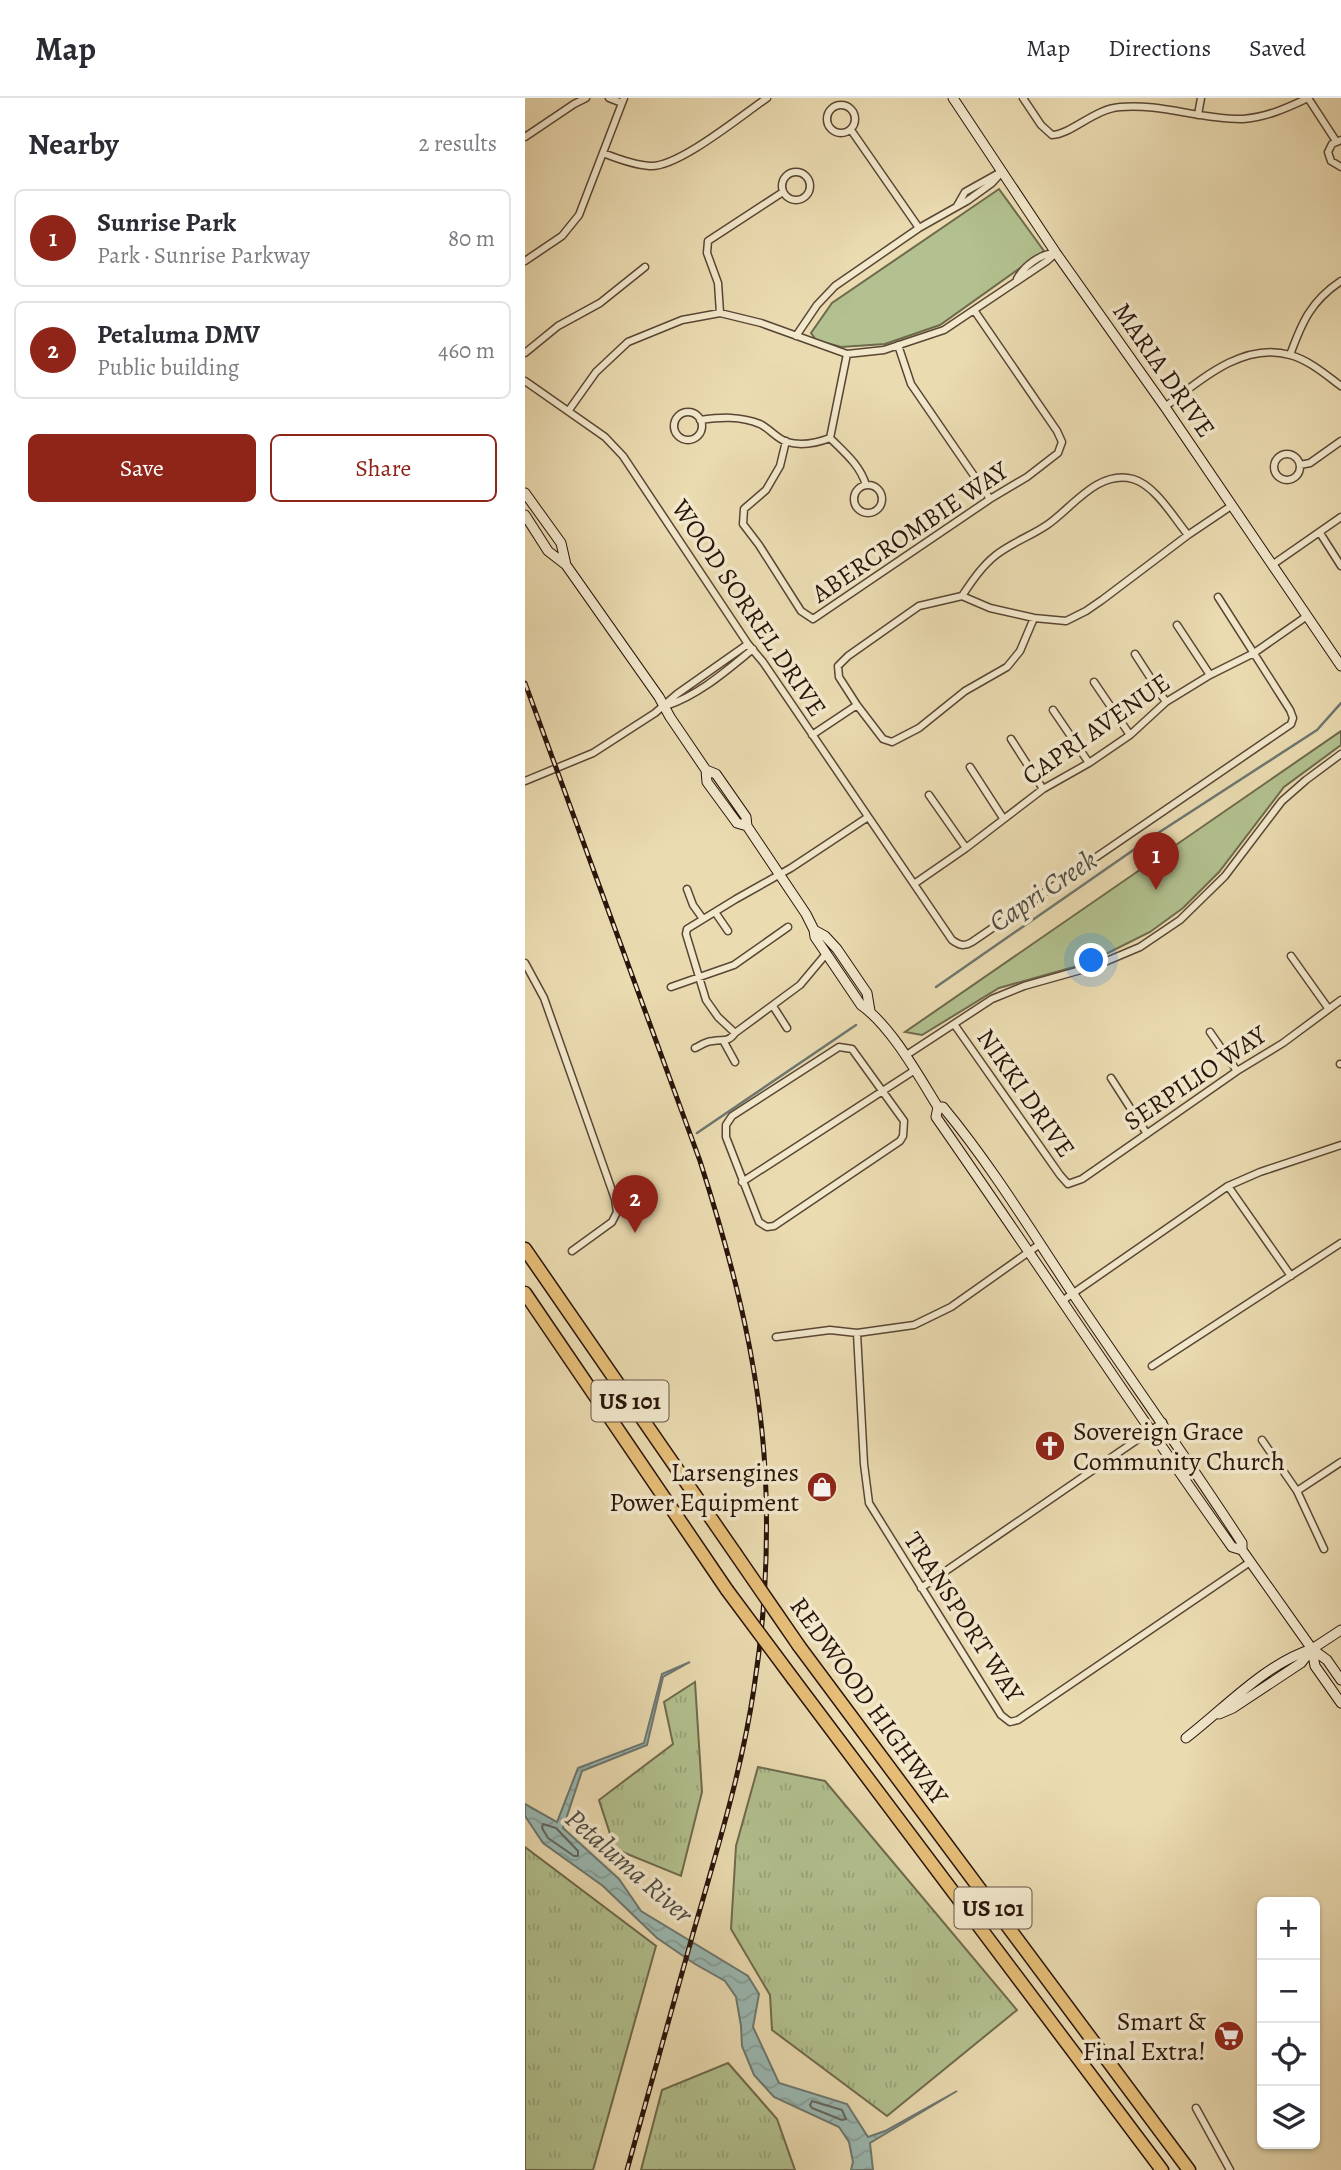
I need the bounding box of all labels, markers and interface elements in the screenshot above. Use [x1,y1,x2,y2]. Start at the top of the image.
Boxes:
text: Map [35,26,96,71]
text: Map [1026,32,1070,64]
text: Directions [1108,32,1211,64]
text: Saved [1249,32,1306,64]
text: Nearby [28,124,119,164]
text: 2 results [419,128,497,159]
text: Sunrise Park [97,205,236,240]
text: 1 [49,223,57,254]
text: 80 m [448,223,495,254]
text: Park · Sunrise Parkway [97,240,310,271]
street label: MARIA DRIVE [1105,296,1223,444]
text: Petaluma DMV [97,317,260,352]
text: 2 [47,335,59,366]
text: 460 m [438,335,495,366]
text: Public building [97,352,239,383]
button: Save [28,434,256,502]
button: Share [270,434,497,502]
street label: ABERCROMBIE WAY [804,453,1016,611]
street label: WOOD SORREL DRIVE [663,492,835,723]
street label: CAPRI AVENUE [1015,665,1177,793]
pin: 1 [1133,832,1179,890]
water label: Capri Creek [982,841,1104,941]
your location [1074,943,1108,977]
street label: SERPILIO WAY [1117,1017,1274,1139]
street label: NIKKI DRIVE [969,1022,1083,1164]
pin: 2 [612,1175,658,1233]
road number: US 101 [591,1380,669,1422]
place label: Sovereign Grace Community Church [1073,1414,1285,1479]
church icon: Sovereign Grace Community Church [1033,1429,1067,1463]
place label: Larsengines Power Equipment [609,1455,799,1520]
shop icon: Larsengines Power Equipment [805,1470,839,1504]
street label: TRANSPORT WAY [896,1525,1033,1710]
street label: REDWOOD HIGHWAY [782,1590,957,1813]
water label: Petaluma River [557,1800,702,1933]
road number: US 101 [955,1888,1031,1928]
map controls [1257,1897,1320,2149]
button: + [1257,1897,1320,1960]
button: − [1257,1960,1320,2023]
place label: Smart & Final Extra! [1082,2004,1207,2069]
supermarket icon: Smart & Final Extra! [1212,2019,1246,2053]
button: locate [1257,2023,1320,2086]
button: layers [1257,2086,1320,2149]

